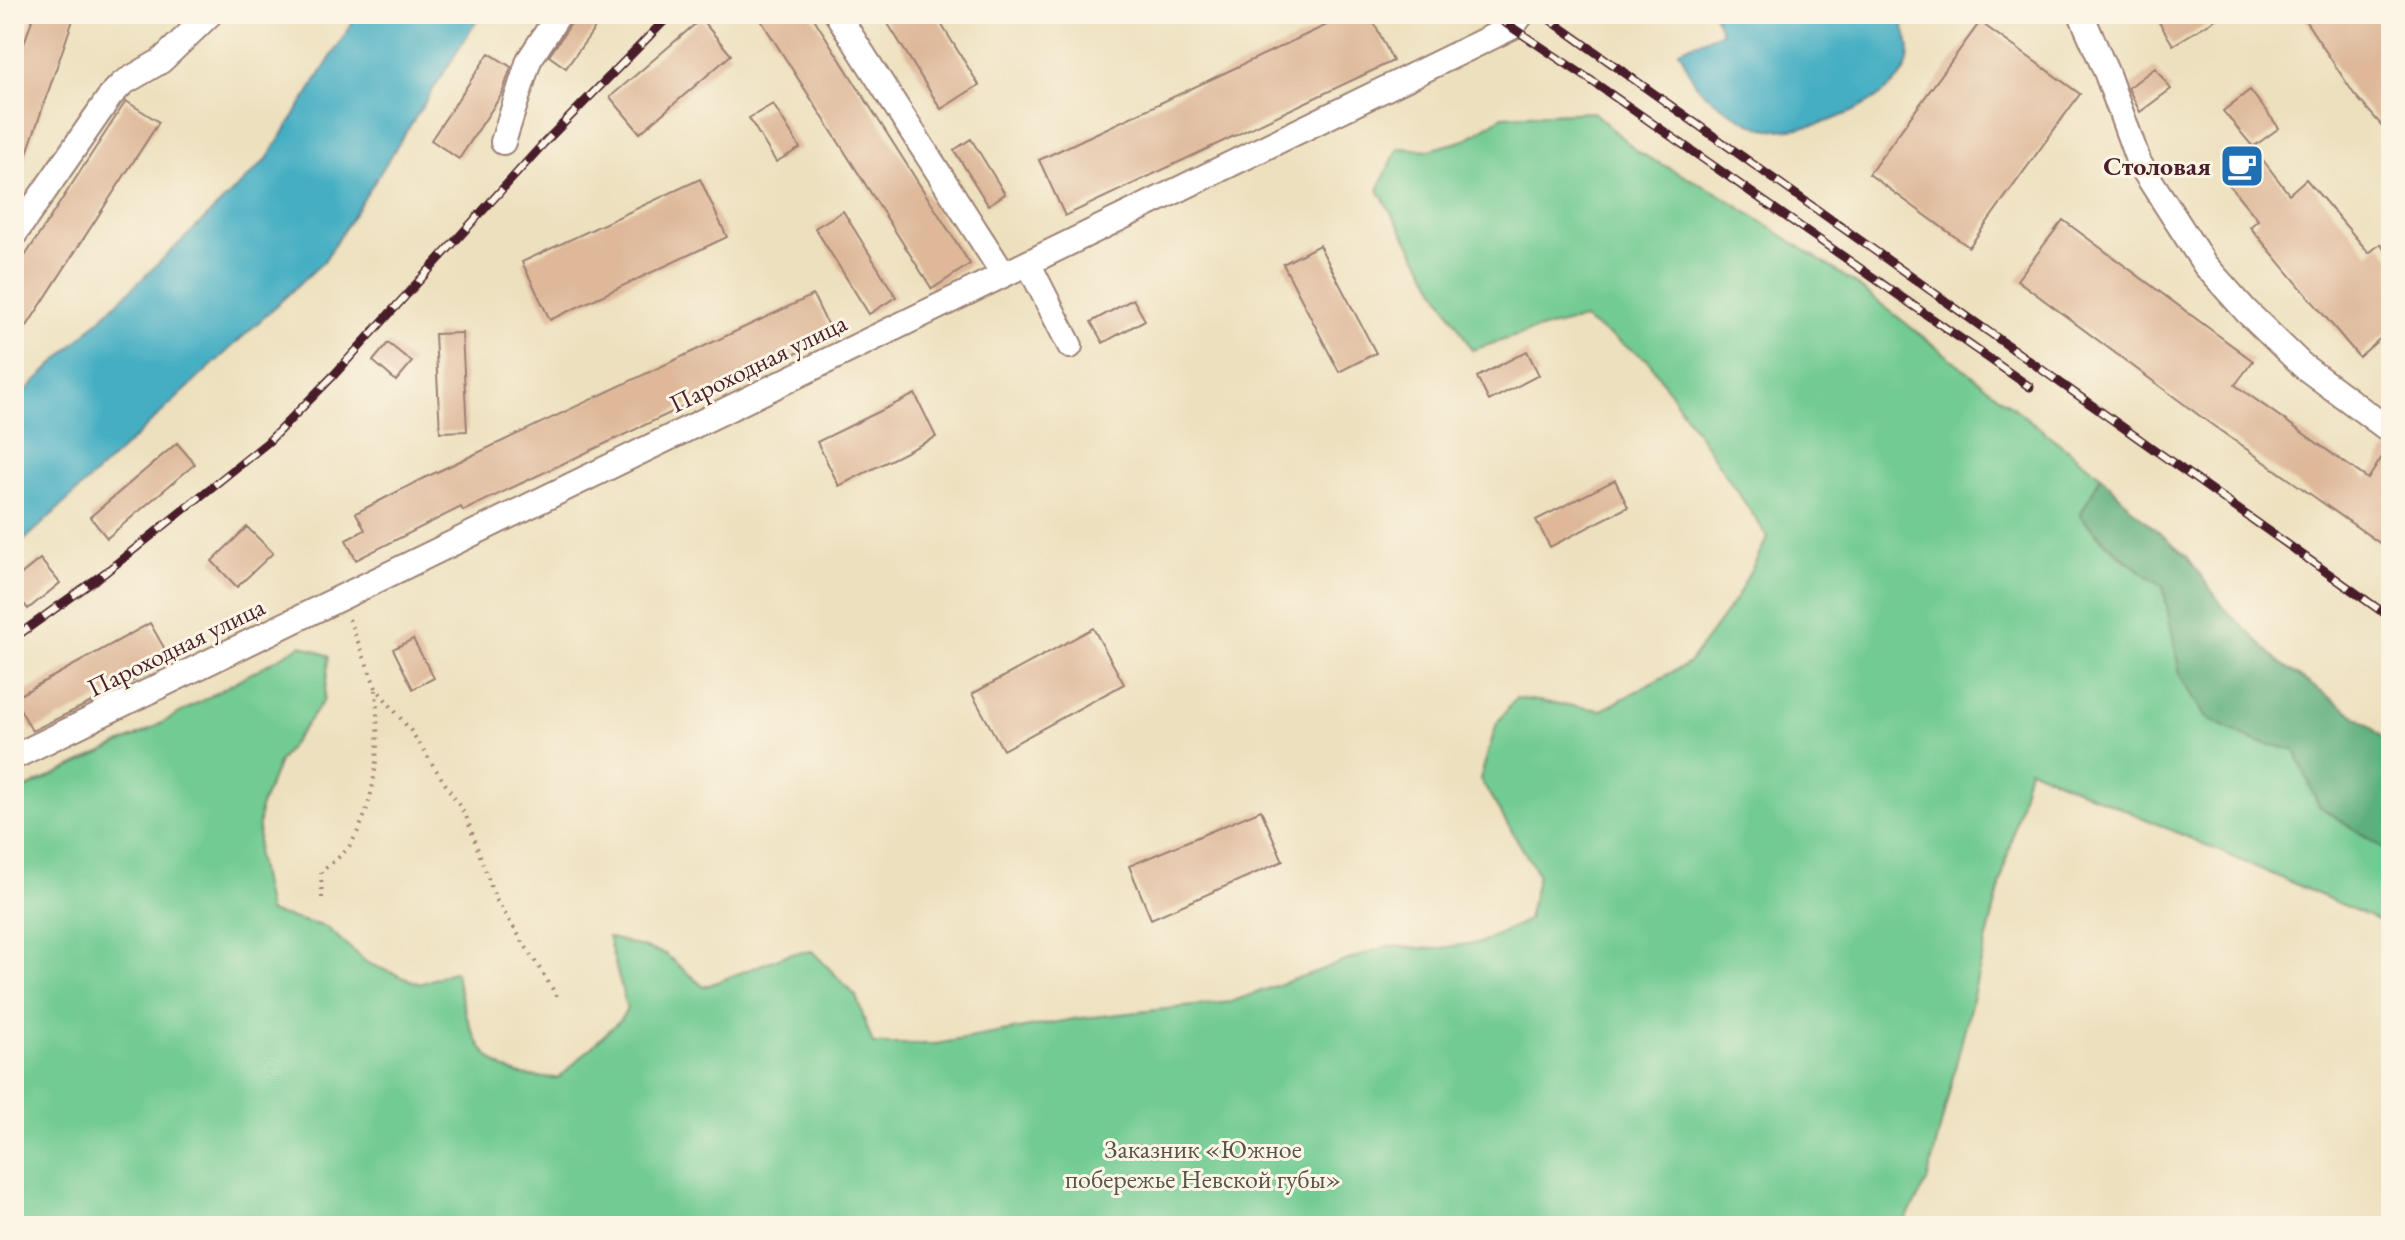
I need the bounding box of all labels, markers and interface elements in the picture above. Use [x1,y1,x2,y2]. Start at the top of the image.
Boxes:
cafe icon: Столовая [2218,142,2266,190]
place label: Столовая [2103,149,2211,183]
street label: Пароходная улица [664,305,853,421]
street label: Пароходная улица [82,589,271,705]
park label: Заказник «Южное побережье Невской губы» [1065,1132,1341,1196]

